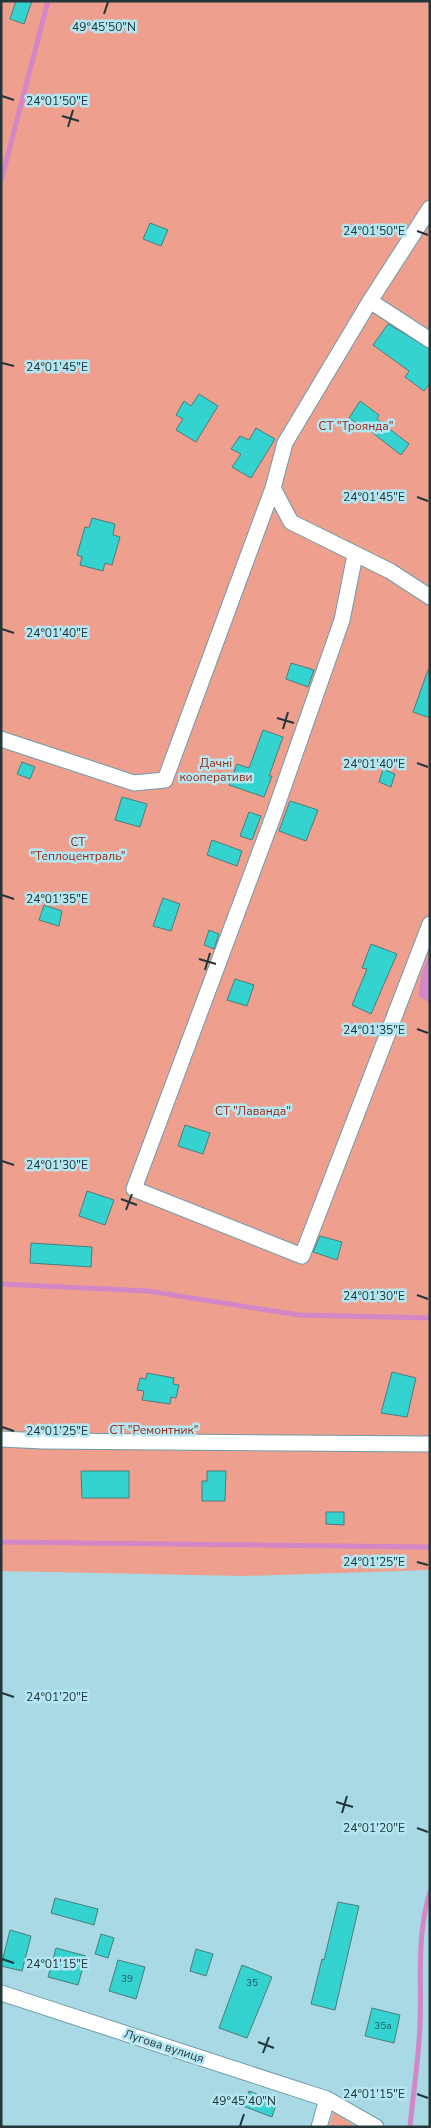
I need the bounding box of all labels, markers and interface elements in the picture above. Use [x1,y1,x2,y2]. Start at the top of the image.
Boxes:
text: 49°45'50"N [72,19,136,35]
text: 24°01'50"E [26,93,88,109]
text: 24°01'50"E [343,223,405,239]
text: 24°01'45"E [26,359,88,375]
park label: СТ "Троянда" [319,418,393,434]
text: 24°01'45"E [343,489,405,505]
text: 24°01'40"E [26,625,88,641]
park label: Дачні кооперативи [180,755,252,785]
text: 24°01'40"E [343,756,405,772]
park label: СТ "Теплоцентраль" [30,834,126,864]
text: 24°01'35"E [26,891,88,907]
text: 24°01'35"E [343,1022,405,1038]
park label: СТ "Лаванда" [215,1103,291,1119]
text: 24°01'30"E [26,1157,88,1173]
text: 24°01'30"E [343,1288,405,1304]
park label: СТ "Ремонтник" [110,1422,199,1438]
text: 24°01'25"E [26,1423,88,1439]
text: 24°01'25"E [343,1554,405,1570]
text: 24°01'20"E [26,1689,88,1705]
text: 24°01'20"E [343,1820,405,1836]
text: 24°01'15"E [26,1956,88,1972]
house number: 39 [121,1972,133,1986]
house number: 35 [246,1976,258,1990]
house number: 35а [374,2019,392,2033]
street label: Лугова вулиця [122,2026,206,2066]
text: 24°01'15"E [343,2086,405,2102]
text: 49°45'40"N [212,2093,276,2109]

